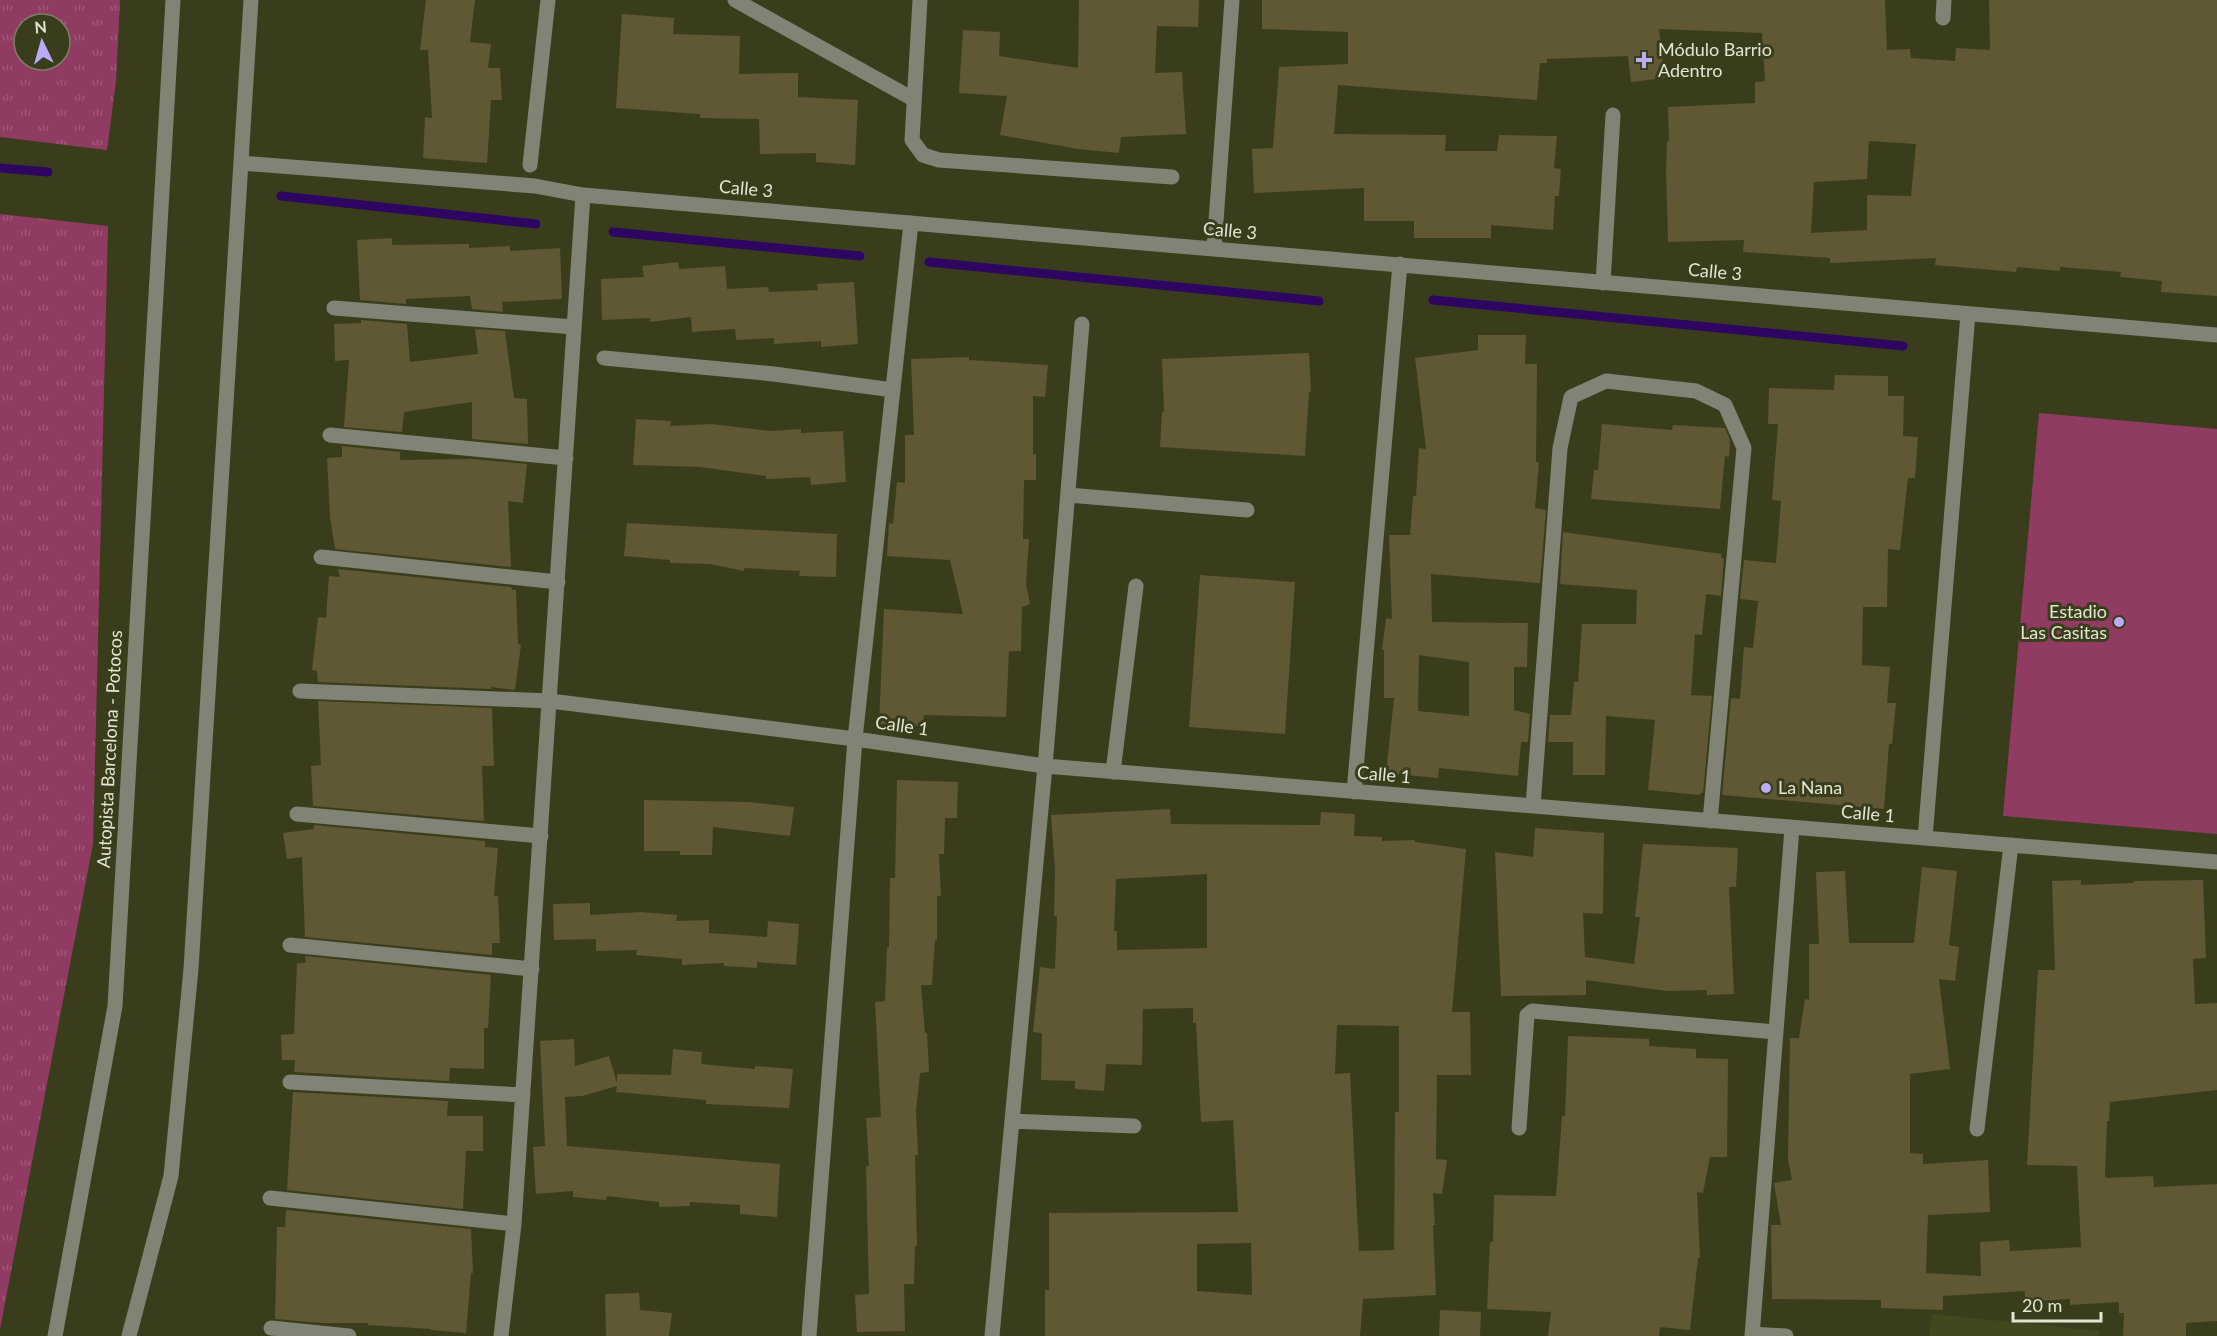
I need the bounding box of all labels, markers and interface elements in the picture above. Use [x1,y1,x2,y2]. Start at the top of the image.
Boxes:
north arrow [12,12,72,72]
text: N [34,17,48,37]
place label: Módulo Barrio Adentro [1658,38,1772,81]
marker: Módulo Barrio Adentro [1635,51,1653,69]
street label: Calle 3 [718,175,774,201]
street label: Calle 3 [1202,217,1258,243]
street label: Calle 3 [1687,258,1743,284]
place label: Estadio Las Casitas [2020,600,2107,643]
marker: Estadio Las Casitas [2112,615,2126,629]
street label: Autopista Barcelona - Potocos [92,629,126,868]
street label: Calle 1 [874,710,930,740]
street label: Calle 1 [1356,761,1412,787]
place label: La Nana [1778,776,1842,798]
marker: La Nana [1759,781,1773,795]
street label: Calle 1 [1840,800,1896,826]
scale bar [2013,1285,2102,1323]
text: 20 m [2022,1294,2062,1316]

